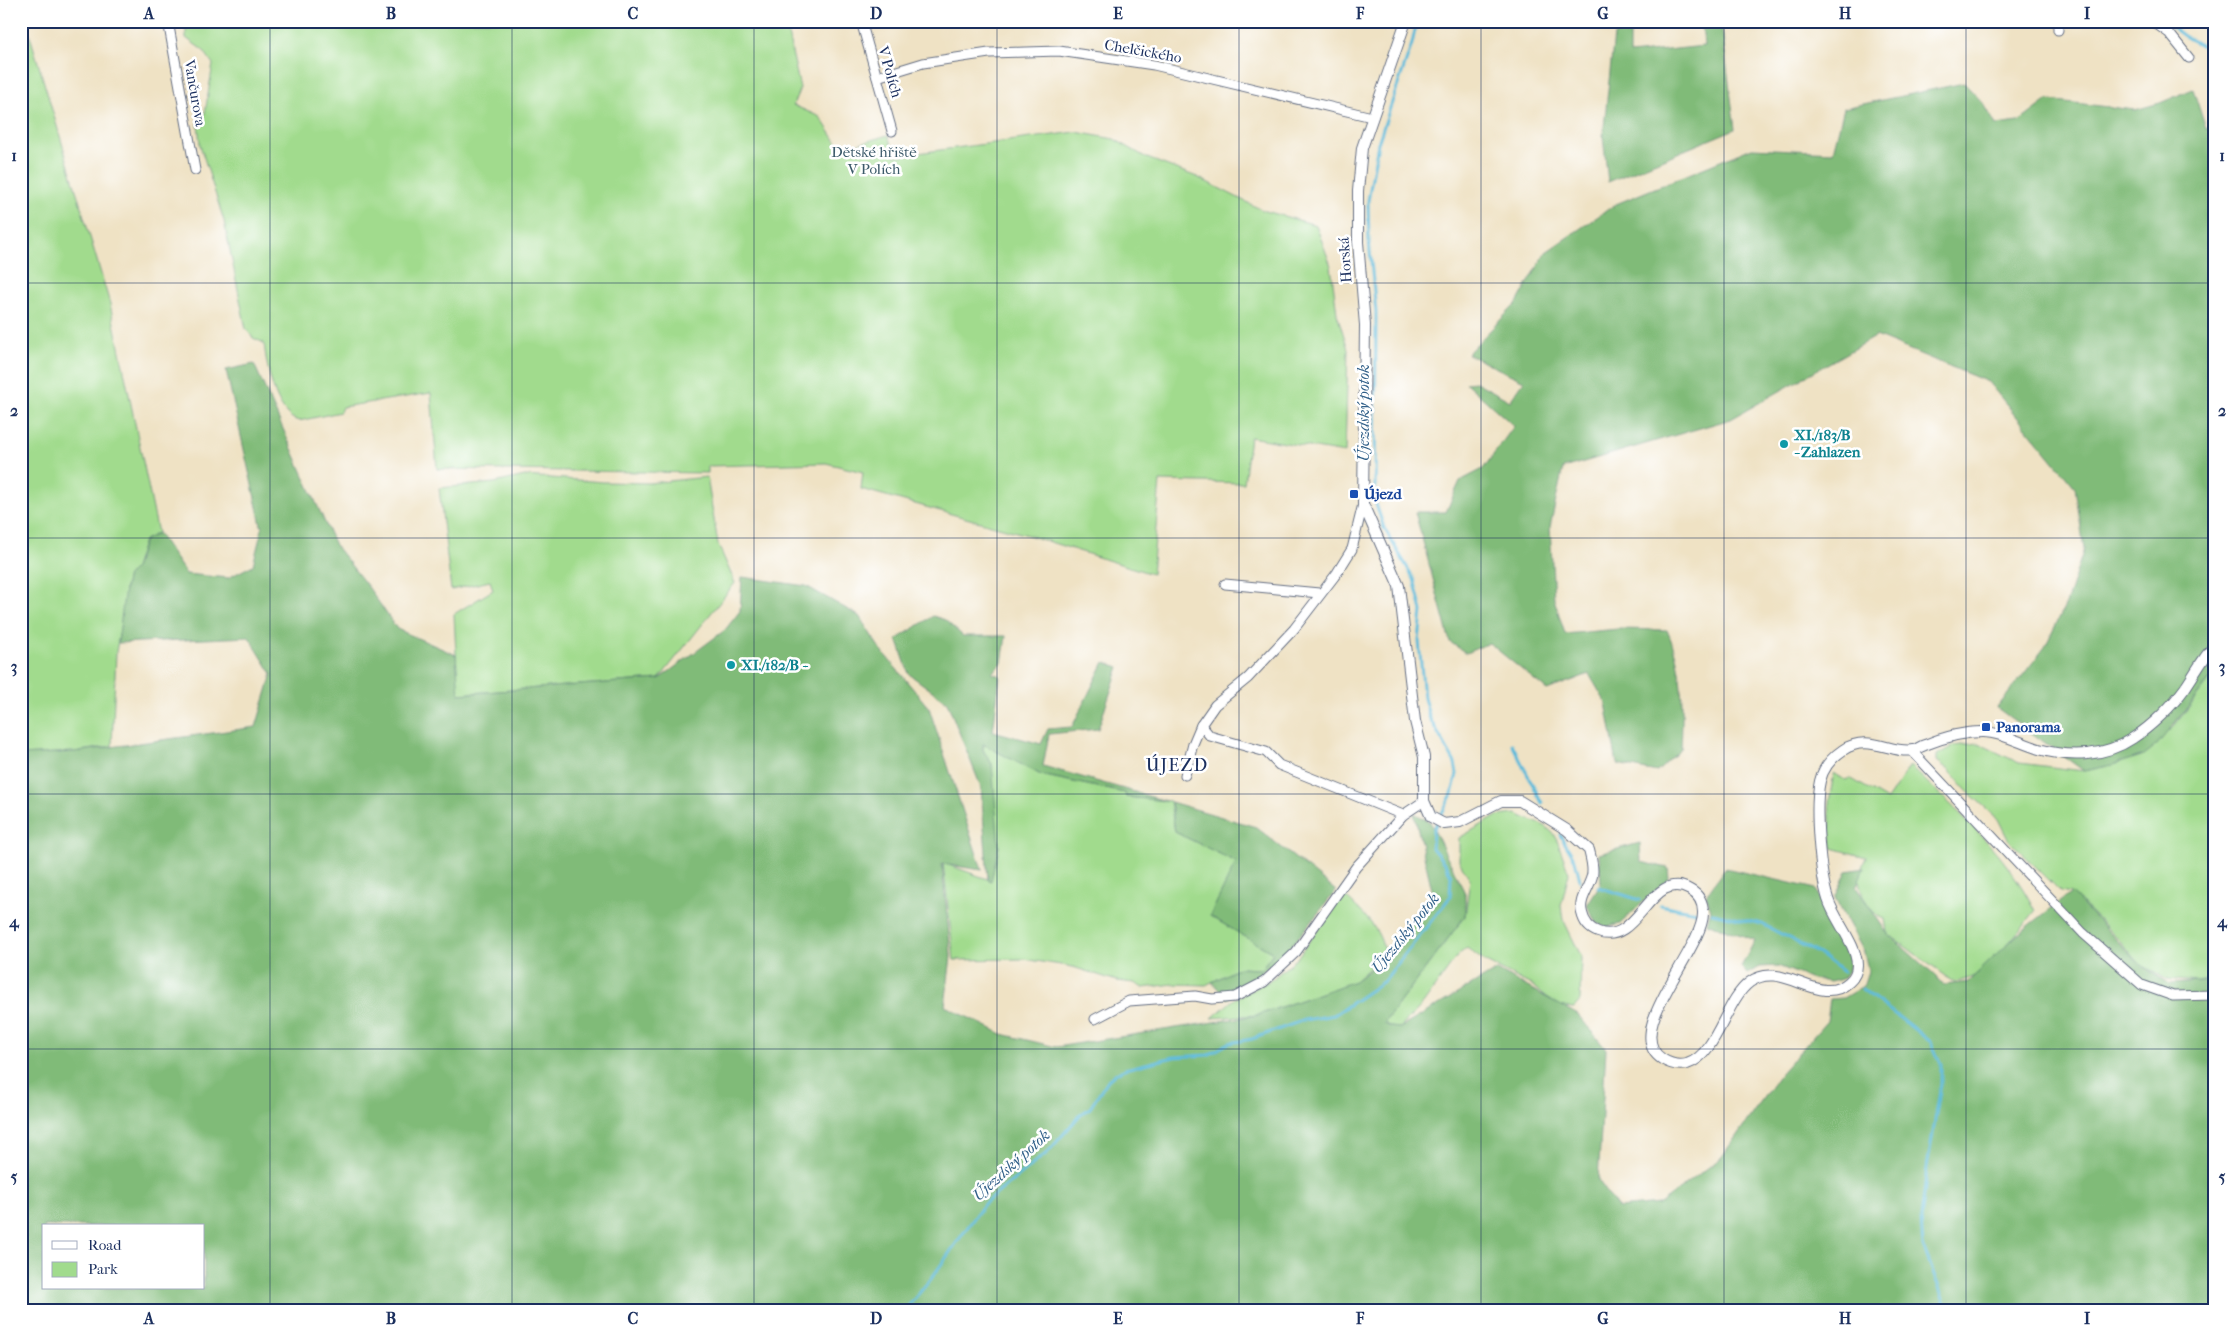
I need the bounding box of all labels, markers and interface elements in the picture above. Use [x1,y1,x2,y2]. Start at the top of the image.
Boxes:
text: A [143,4,155,23]
text: B [386,4,396,23]
text: C [628,4,639,23]
text: D [870,4,882,23]
text: E [1113,4,1123,23]
text: F [1355,4,1365,23]
text: G [1597,4,1609,23]
text: H [1839,4,1852,23]
text: I [2084,4,2091,23]
street label: Chelčického [1103,35,1183,67]
street label: V Polích [874,43,906,100]
street label: Vančurova [180,57,210,129]
park label: Dětské hřiště V Polích [831,143,917,178]
text: 1 [11,146,17,165]
text: 1 [2219,146,2225,165]
street label: Horská [1334,236,1356,283]
water label: Újezdský potok [1353,364,1373,462]
text: 2 [10,401,18,420]
text: 2 [2218,401,2226,420]
place label: XI./183/B - Zahlazen [1793,426,1861,461]
marker: XI./183/B - Zahlazen [1778,438,1790,450]
place label: Újezd [1363,485,1403,503]
marker: Újezd [1348,488,1360,500]
place label: XI./182/B - [740,656,808,674]
text: 3 [11,657,17,677]
text: 3 [2219,657,2225,677]
marker: XI./182/B - [725,659,737,671]
place label: Panorama [1996,718,2062,736]
marker: Panorama [1980,721,1992,733]
district label: ÚJEZD [1146,754,1208,776]
water label: Újezdský potok [1366,889,1443,977]
text: 4 [8,912,20,932]
text: 4 [2216,912,2228,932]
water label: Újezdský potok [968,1125,1054,1205]
text: 5 [11,1167,18,1186]
text: 5 [2219,1167,2226,1186]
legend [42,1224,205,1290]
text: Road [88,1236,122,1254]
text: Park [88,1260,118,1278]
text: A [143,1309,155,1328]
text: B [386,1309,396,1328]
text: C [628,1309,639,1328]
text: D [870,1309,882,1328]
text: E [1113,1309,1123,1328]
text: F [1355,1309,1365,1328]
text: G [1597,1309,1609,1328]
text: H [1839,1309,1852,1328]
text: I [2084,1309,2091,1328]

